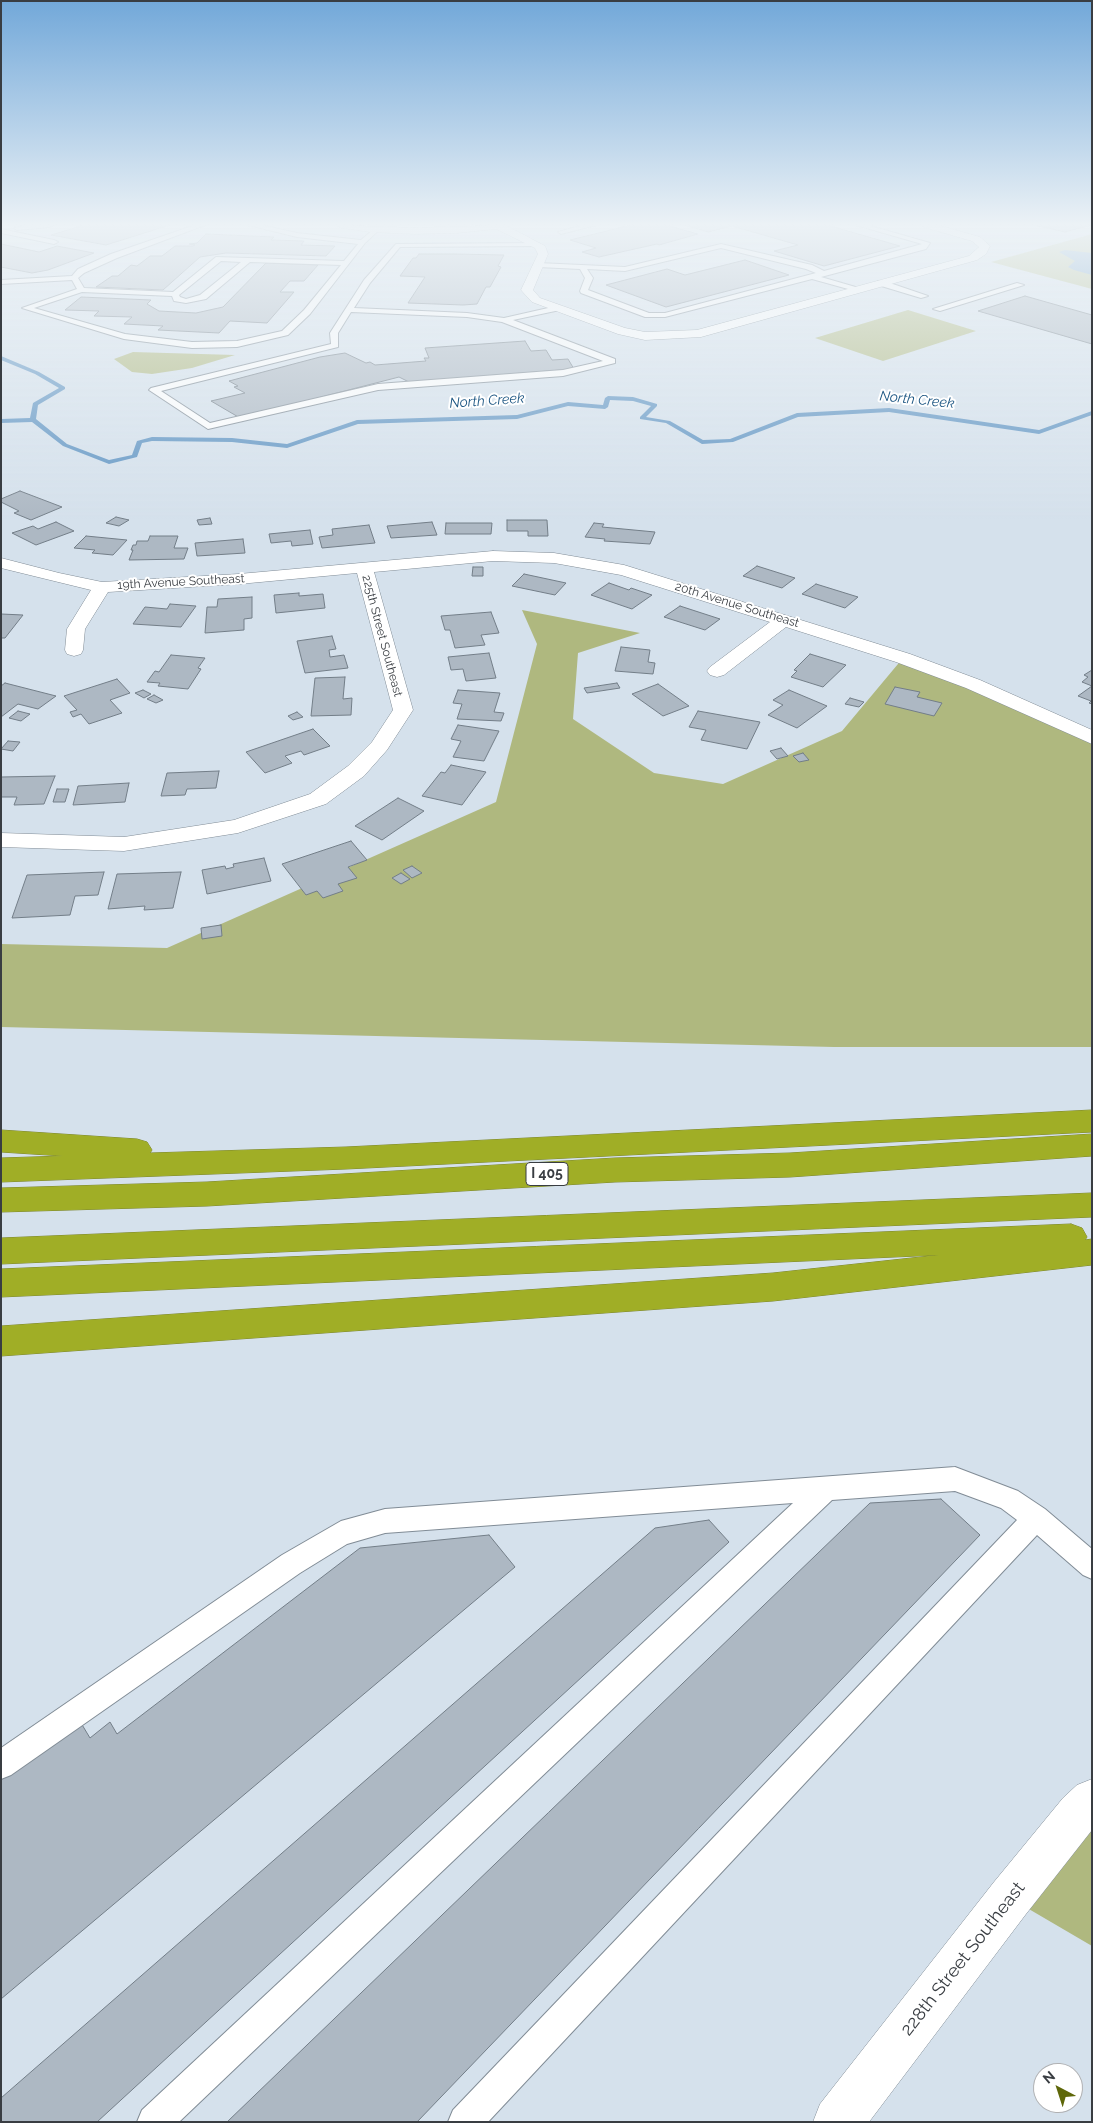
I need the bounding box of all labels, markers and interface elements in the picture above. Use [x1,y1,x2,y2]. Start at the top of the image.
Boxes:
water label: North Creek [879,388,955,412]
water label: North Creek [449,390,525,412]
street label: 19th Avenue Southeast [117,571,245,593]
street label: 225th Street Southeast [359,574,405,698]
street label: 20th Avenue Southeast [673,579,801,631]
road number: I 405 [526,1162,568,1186]
street label: 228th Street Southeast [896,1878,1030,2040]
north arrow [1033,2063,1083,2113]
text: N [1040,2068,1058,2087]

